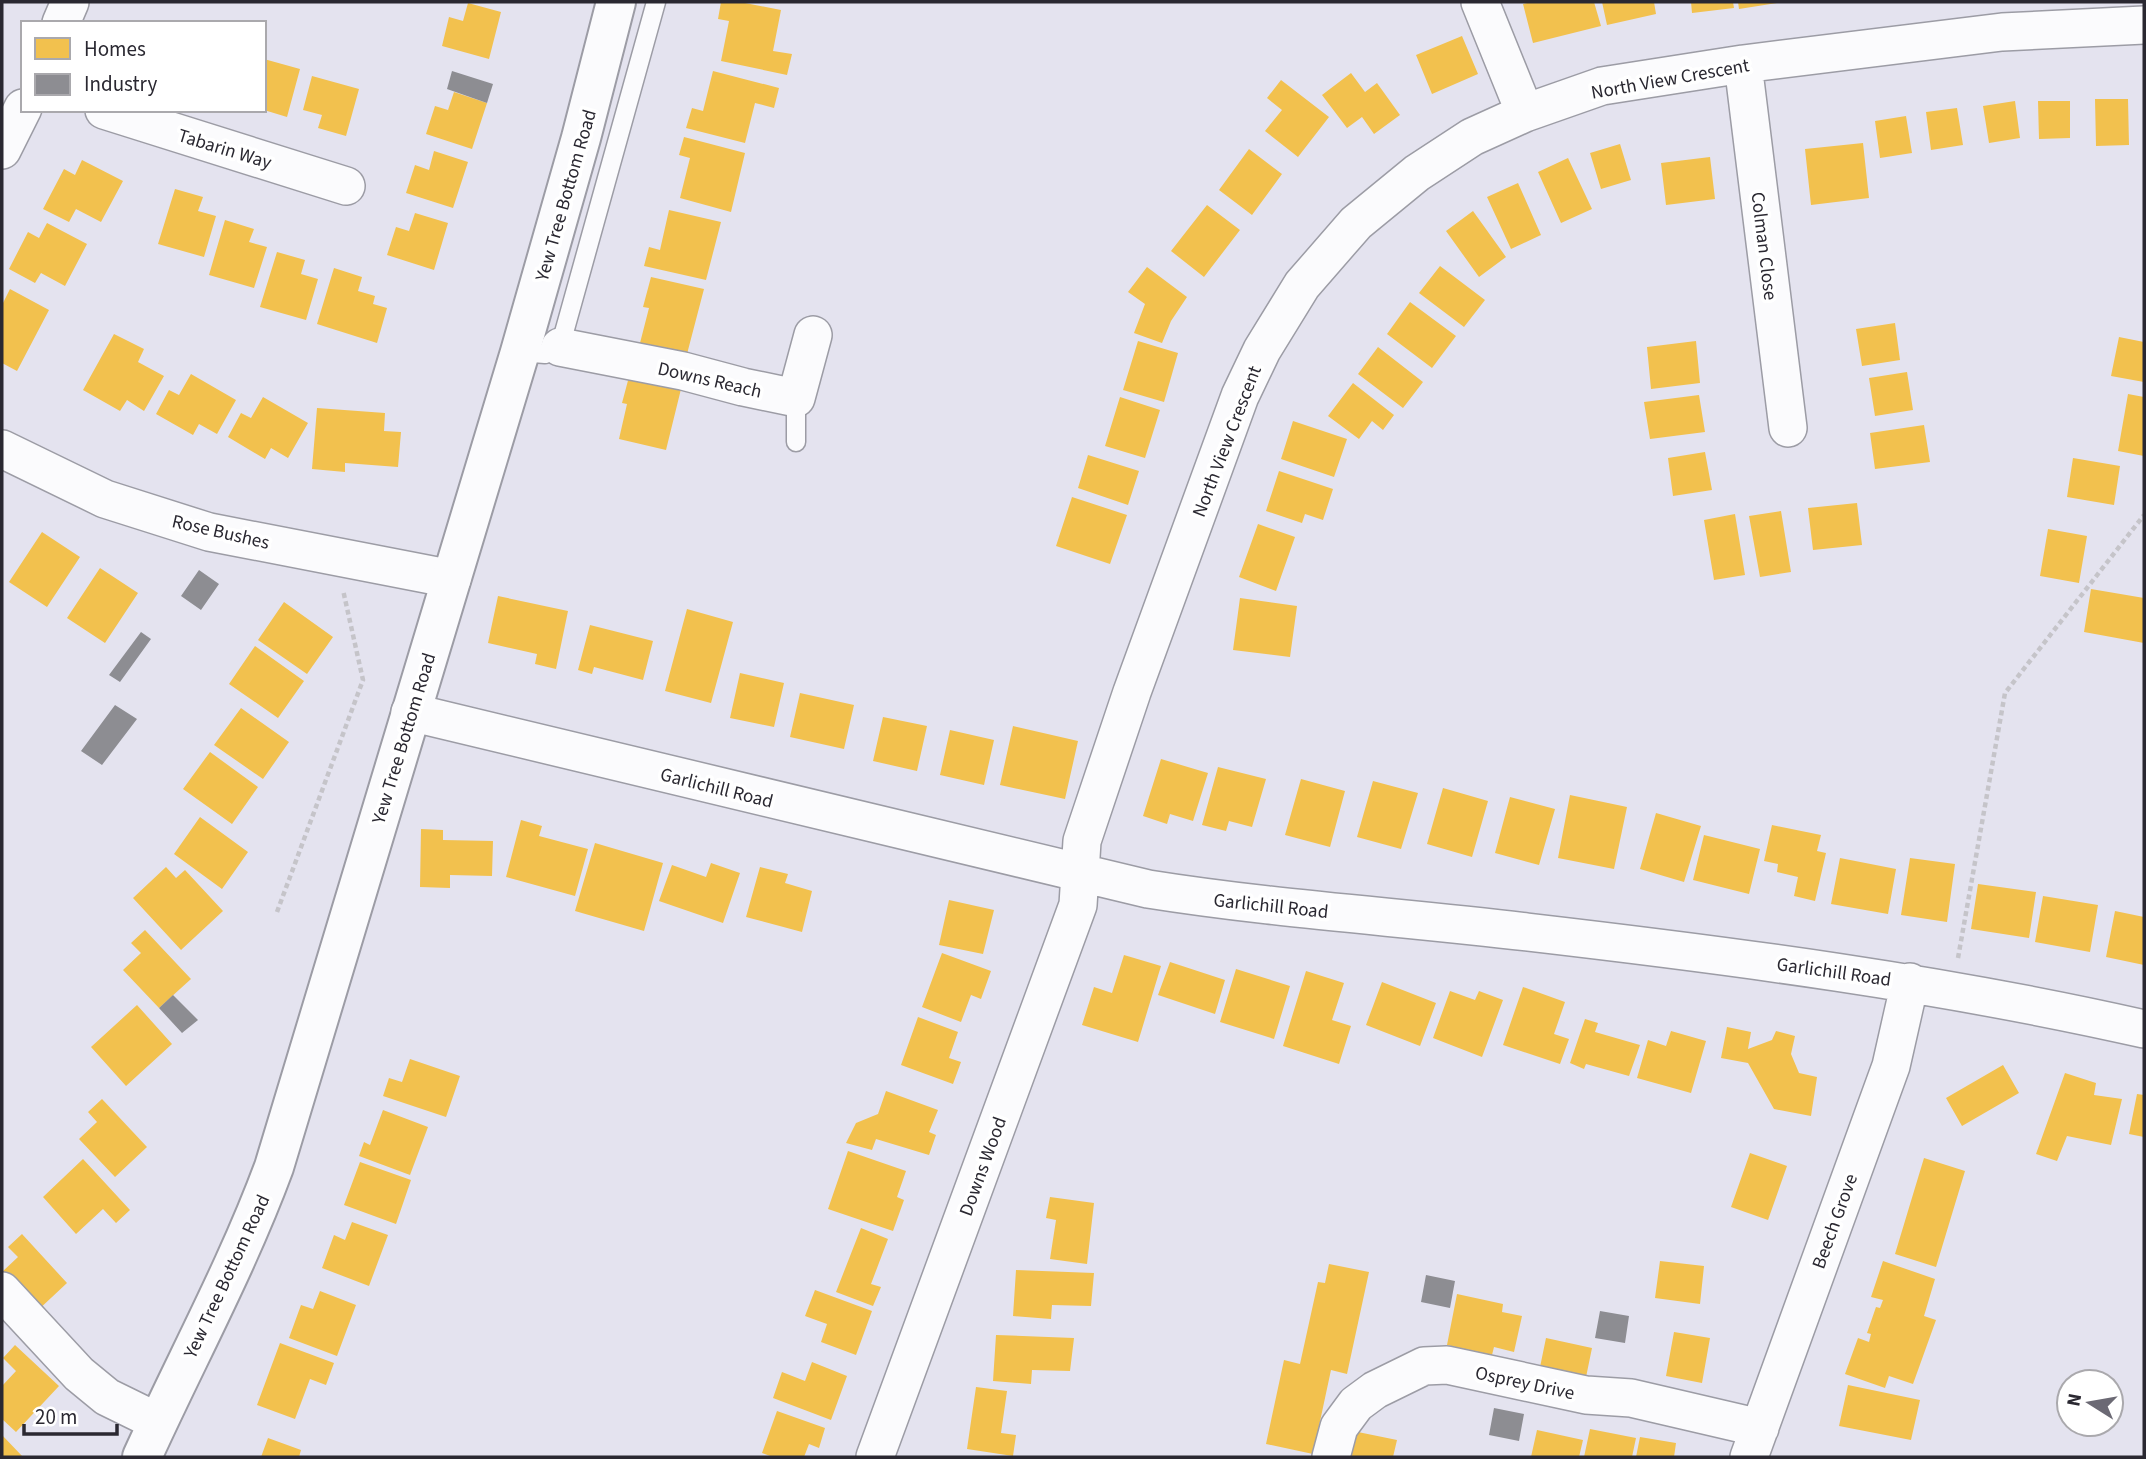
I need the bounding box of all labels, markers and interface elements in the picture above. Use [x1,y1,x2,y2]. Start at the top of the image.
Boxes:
legend [21,21,266,112]
text: Homes [84,34,146,64]
street label: North View Crescent [1589,52,1752,107]
text: Industry [84,69,157,99]
street label: Yew Tree Bottom Road [529,106,604,285]
street label: Tabarin Way [174,122,275,177]
street label: Colman Close [1743,191,1784,302]
street label: Downs Reach [655,355,764,406]
street label: North View Crescent [1186,361,1269,521]
street label: Rose Bushes [169,508,272,557]
street label: Yew Tree Bottom Road [365,650,443,828]
street label: Garlichill Road [657,761,776,816]
street label: Garlichill Road [1212,887,1330,926]
street label: Garlichill Road [1775,951,1893,994]
street label: Downs Wood [953,1113,1014,1220]
street label: Beech Grove [1806,1170,1865,1273]
street label: Yew Tree Bottom Road [177,1190,277,1364]
street label: Osprey Drive [1473,1360,1577,1407]
north arrow [2055,1368,2125,1438]
text: N [2060,1391,2089,1409]
scale bar [24,1392,117,1436]
text: 20 m [35,1402,77,1432]

